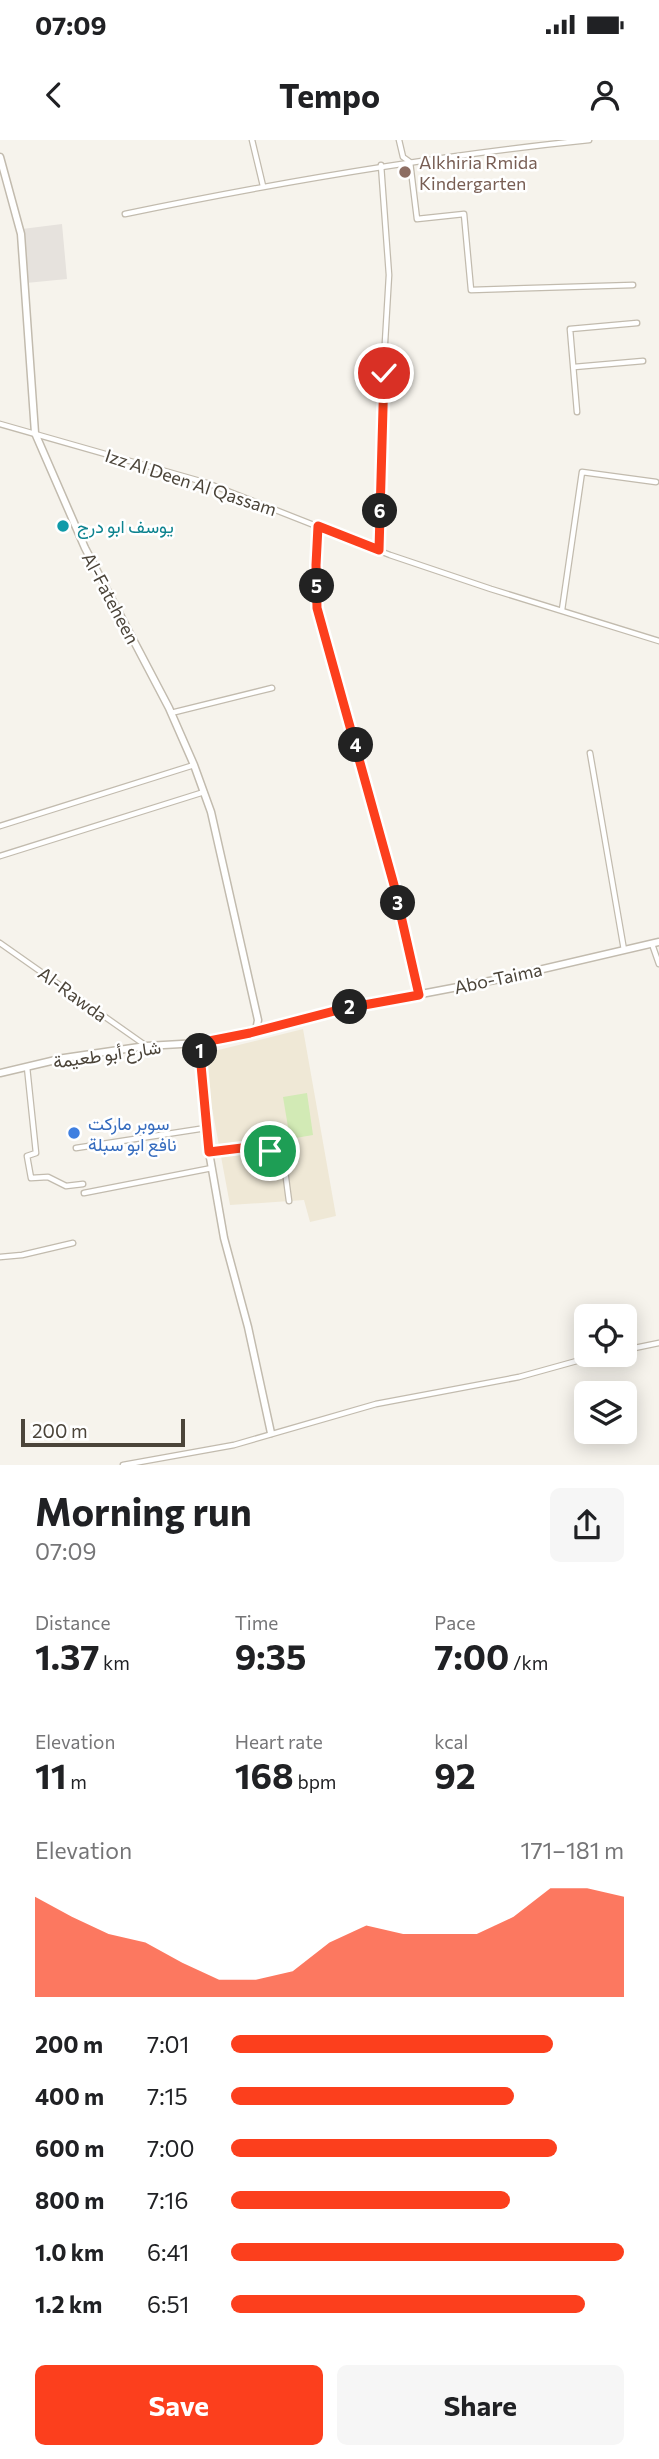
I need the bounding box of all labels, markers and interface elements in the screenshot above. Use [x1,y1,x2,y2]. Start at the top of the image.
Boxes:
text: 07:09 [35,9,107,40]
text: Tempo [279,75,380,115]
icon: back [35,76,73,114]
icon: person [586,76,624,114]
place label: Alkhiria Rmida Kindergarten [419,151,538,194]
marker: Alkhiria Rmida Kindergarten [397,164,413,180]
pin [354,343,414,403]
icon: check [365,354,403,392]
street label: Izz Al Deen Al Qassam [103,444,279,520]
pin: 6 [362,494,398,528]
text: 6 [374,499,385,522]
place label: يوسف ابو درج [77,515,174,539]
marker: يوسف ابو درج [55,518,71,534]
street label: Al-Fateheen [78,549,144,647]
pin: 5 [300,568,334,604]
text: 5 [311,574,322,597]
pin: 4 [338,728,374,762]
text: 4 [350,733,361,756]
pin: 3 [380,886,416,920]
text: 3 [392,891,403,914]
street label: Abo-Taima [452,958,544,998]
street label: Al-Rawda [34,962,112,1026]
pin: 2 [332,990,368,1024]
text: 2 [344,995,355,1018]
pin: 1 [182,1034,218,1068]
street label: شارع أبو طعيمة [52,1036,163,1074]
text: 1 [195,1039,204,1062]
place label: سوبر ماركت نافع ابو سبلة [88,1112,177,1157]
pin [240,1121,300,1181]
marker: سوبر ماركت نافع ابو سبلة [66,1125,82,1141]
icon: arrive [251,1132,289,1170]
map controls [574,1304,637,1444]
button: locate [574,1304,637,1367]
button: layers [574,1381,637,1444]
scale bar [21,1416,186,1448]
text: 200 m [32,1419,88,1442]
text: Morning run [35,1487,252,1534]
button: share [550,1488,624,1562]
text: 07:09 [35,1537,96,1565]
text: Distance [35,1611,111,1634]
text: Time [235,1611,278,1634]
text: Pace [434,1611,476,1634]
text: 1.37 [35,1634,99,1677]
text: 9:35 [235,1634,306,1677]
text: 7:00 [434,1634,509,1677]
text: km [99,1651,130,1674]
text: /km [509,1651,548,1674]
text: Elevation [35,1730,115,1753]
text: Heart rate [235,1730,323,1753]
text: kcal [434,1730,468,1753]
text: 11 [35,1753,67,1796]
text: 168 [235,1753,294,1796]
text: 92 [434,1753,476,1796]
text: m [67,1770,87,1793]
text: bpm [294,1770,336,1793]
text: Elevation [35,1836,132,1864]
text: 171–181 m [521,1836,624,1864]
text: 200 m [35,2030,103,2058]
text: 7:01 [147,2030,189,2058]
text: 400 m [35,2082,104,2110]
text: 7:15 [147,2082,188,2110]
text: 600 m [35,2134,104,2162]
text: 7:00 [147,2134,195,2162]
text: 800 m [35,2186,104,2214]
text: 7:16 [147,2186,188,2214]
text: 1.0 km [35,2238,104,2266]
text: 6:41 [147,2238,189,2266]
text: 1.2 km [35,2290,102,2318]
text: 6:51 [147,2290,189,2318]
button: Save [35,2365,323,2445]
button: Share [337,2365,624,2445]

